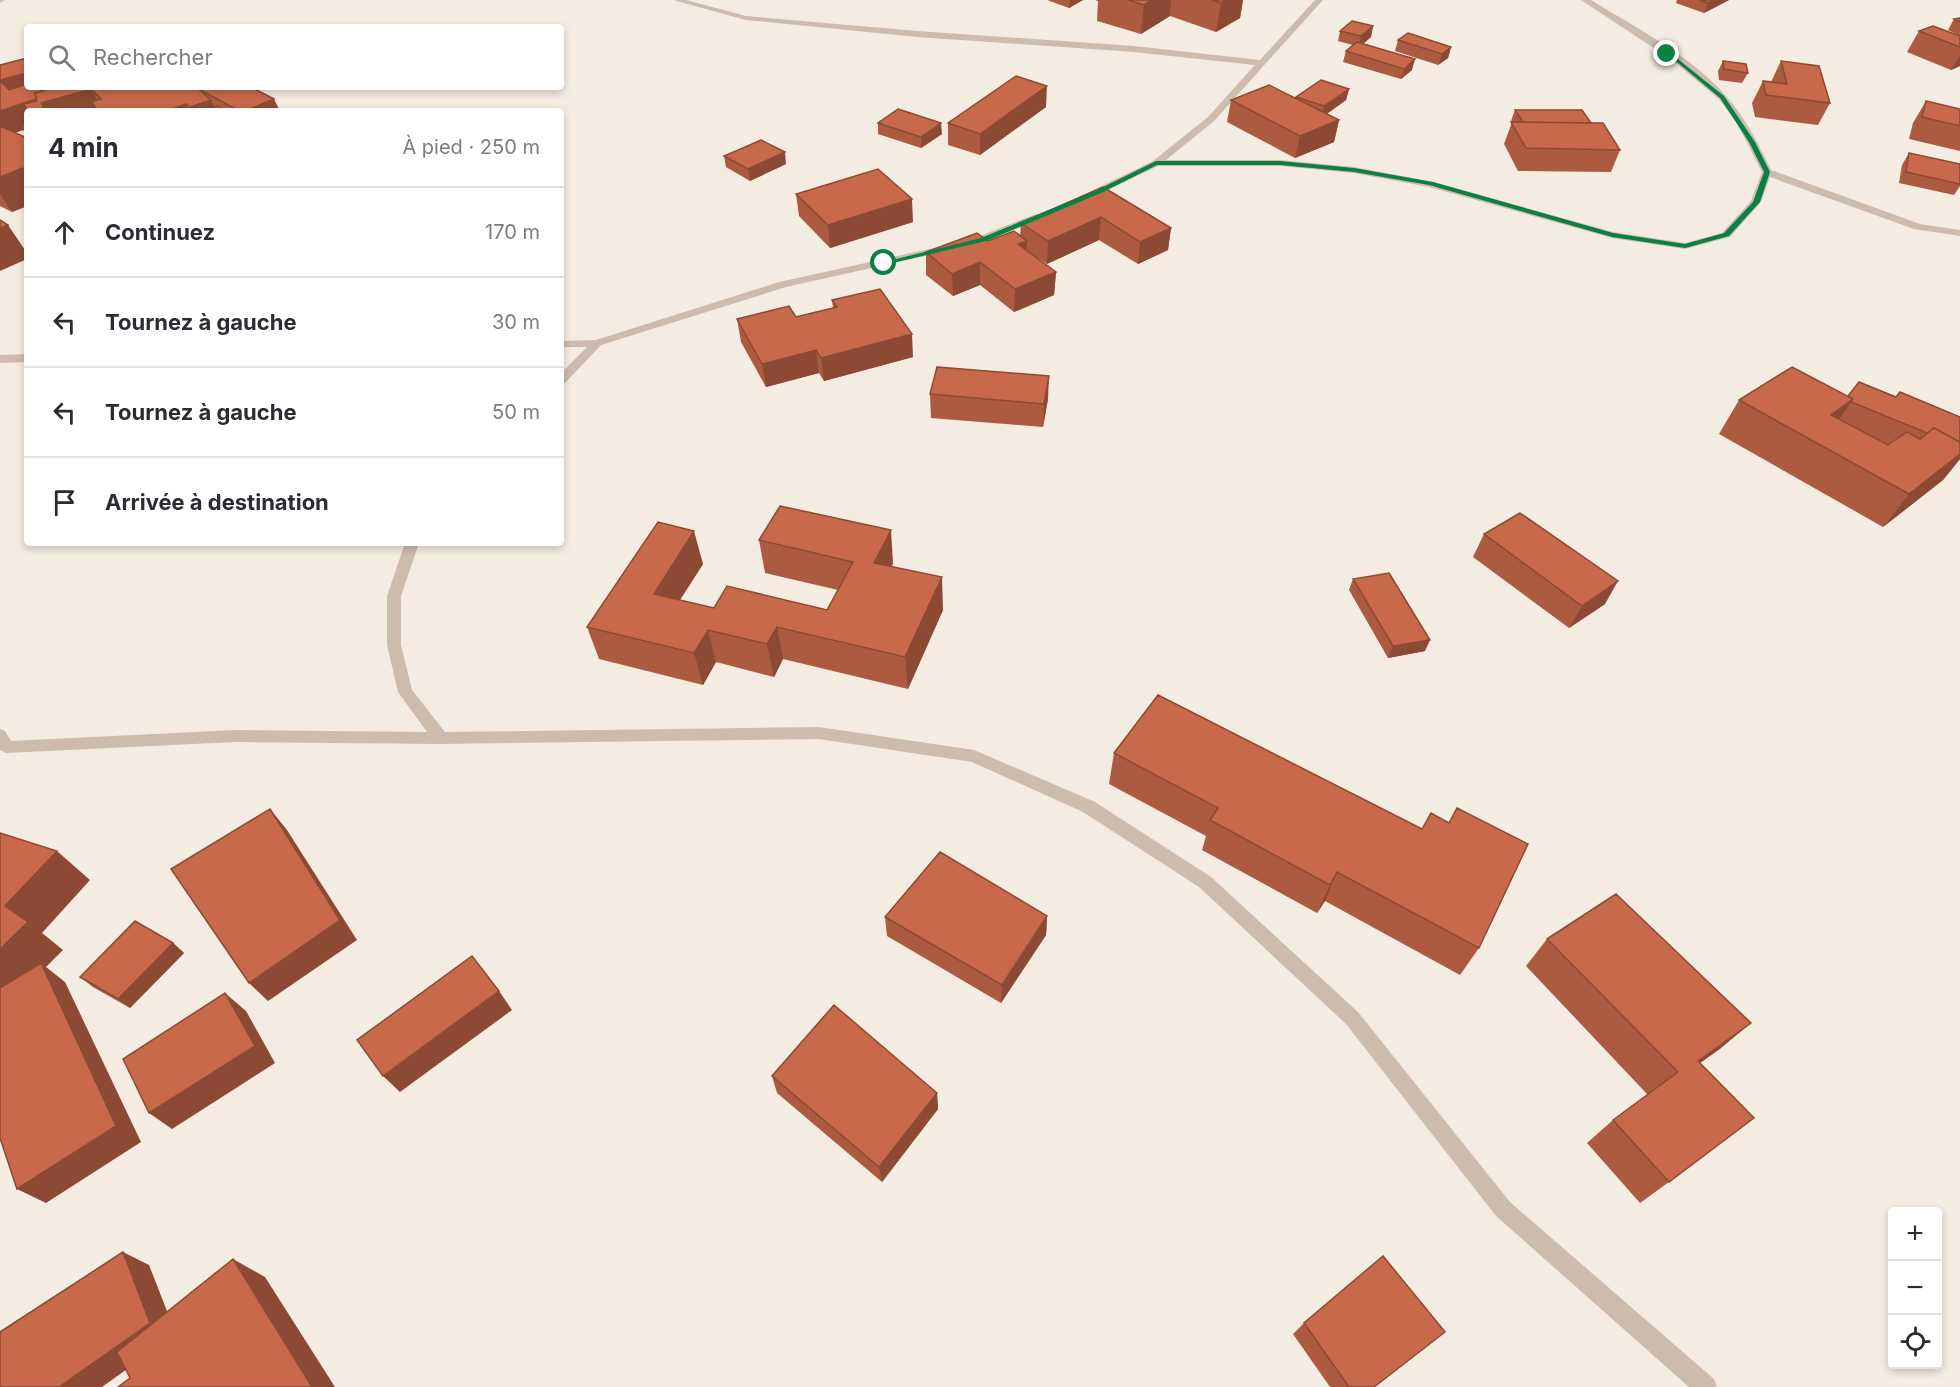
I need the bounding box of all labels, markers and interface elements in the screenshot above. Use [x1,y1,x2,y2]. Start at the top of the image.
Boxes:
search box [24,24,564,90]
route end [1653,40,1679,66]
icon: search [45,41,78,74]
text: Rechercher [93,44,213,70]
text: 4 min [48,132,119,163]
text: À pied · 250 m [402,135,540,159]
icon: ahead [48,216,81,249]
text: Continuez [105,219,215,245]
text: 170 m [485,220,540,244]
route start [870,249,896,275]
icon: left [48,306,81,339]
text: Tournez à gauche [105,309,297,335]
text: 30 m [492,310,540,334]
icon: left [48,396,81,429]
text: Tournez à gauche [105,399,297,425]
text: 50 m [492,400,540,424]
icon: arrive [48,486,81,519]
text: Arrivée à destination [105,489,329,515]
map controls [1888,1207,1942,1369]
button: + [1888,1207,1942,1261]
button: − [1888,1261,1942,1315]
button: locate [1888,1315,1942,1369]

